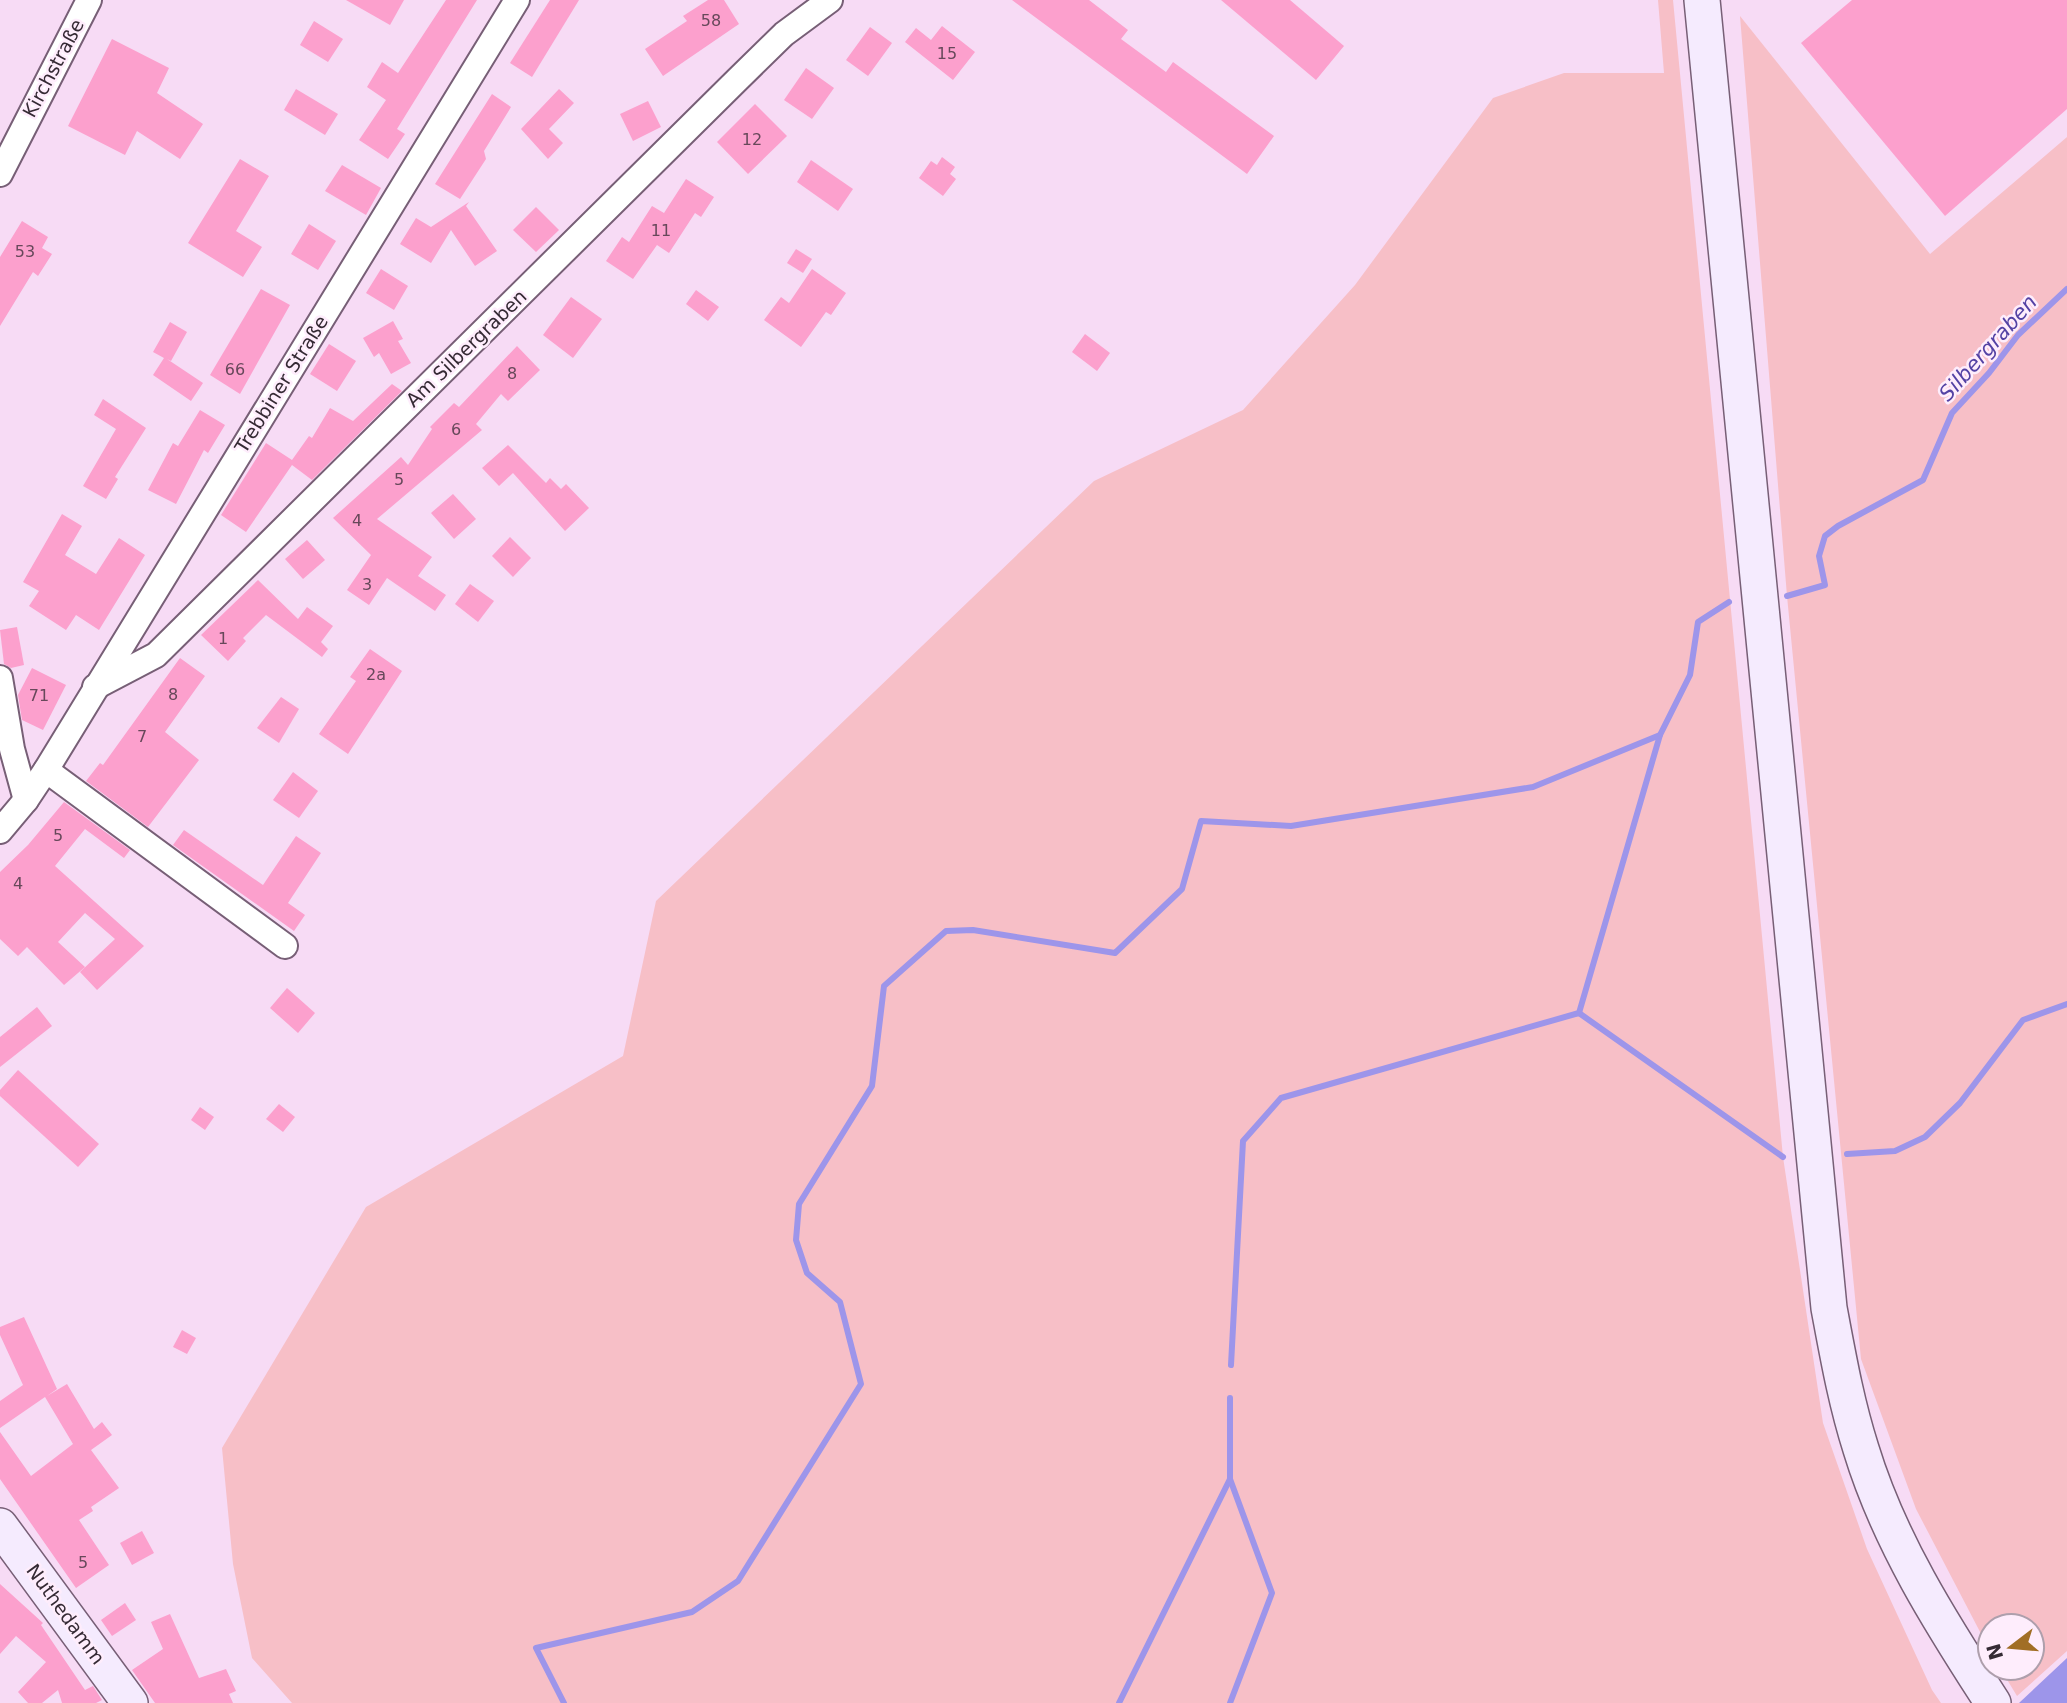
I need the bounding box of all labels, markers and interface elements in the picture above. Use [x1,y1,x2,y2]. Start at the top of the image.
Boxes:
house number: 58 [701,11,721,30]
street label: Kirchstraße [18,15,88,121]
house number: 15 [937,44,957,63]
house number: 12 [742,130,762,149]
house number: 11 [651,221,671,240]
house number: 53 [15,242,35,261]
street label: Am Silbergraben [401,285,531,411]
water label: Silbergraben [1934,290,2042,406]
street label: Trebbiner Straße [229,311,332,457]
house number: 66 [225,360,245,379]
house number: 8 [507,364,517,383]
house number: 6 [451,420,461,439]
house number: 5 [394,470,404,489]
house number: 4 [352,511,362,530]
house number: 3 [362,575,372,594]
house number: 1 [218,629,228,648]
house number: 2a [366,665,386,684]
house number: 8 [168,685,178,704]
house number: 71 [29,686,49,705]
house number: 7 [137,727,147,746]
house number: 5 [53,826,63,845]
house number: 4 [13,874,23,893]
house number: 5 [78,1553,88,1572]
street label: Nuthedamm [22,1560,110,1668]
north arrow [1976,1612,2046,1682]
text: N [1982,1641,2007,1662]

